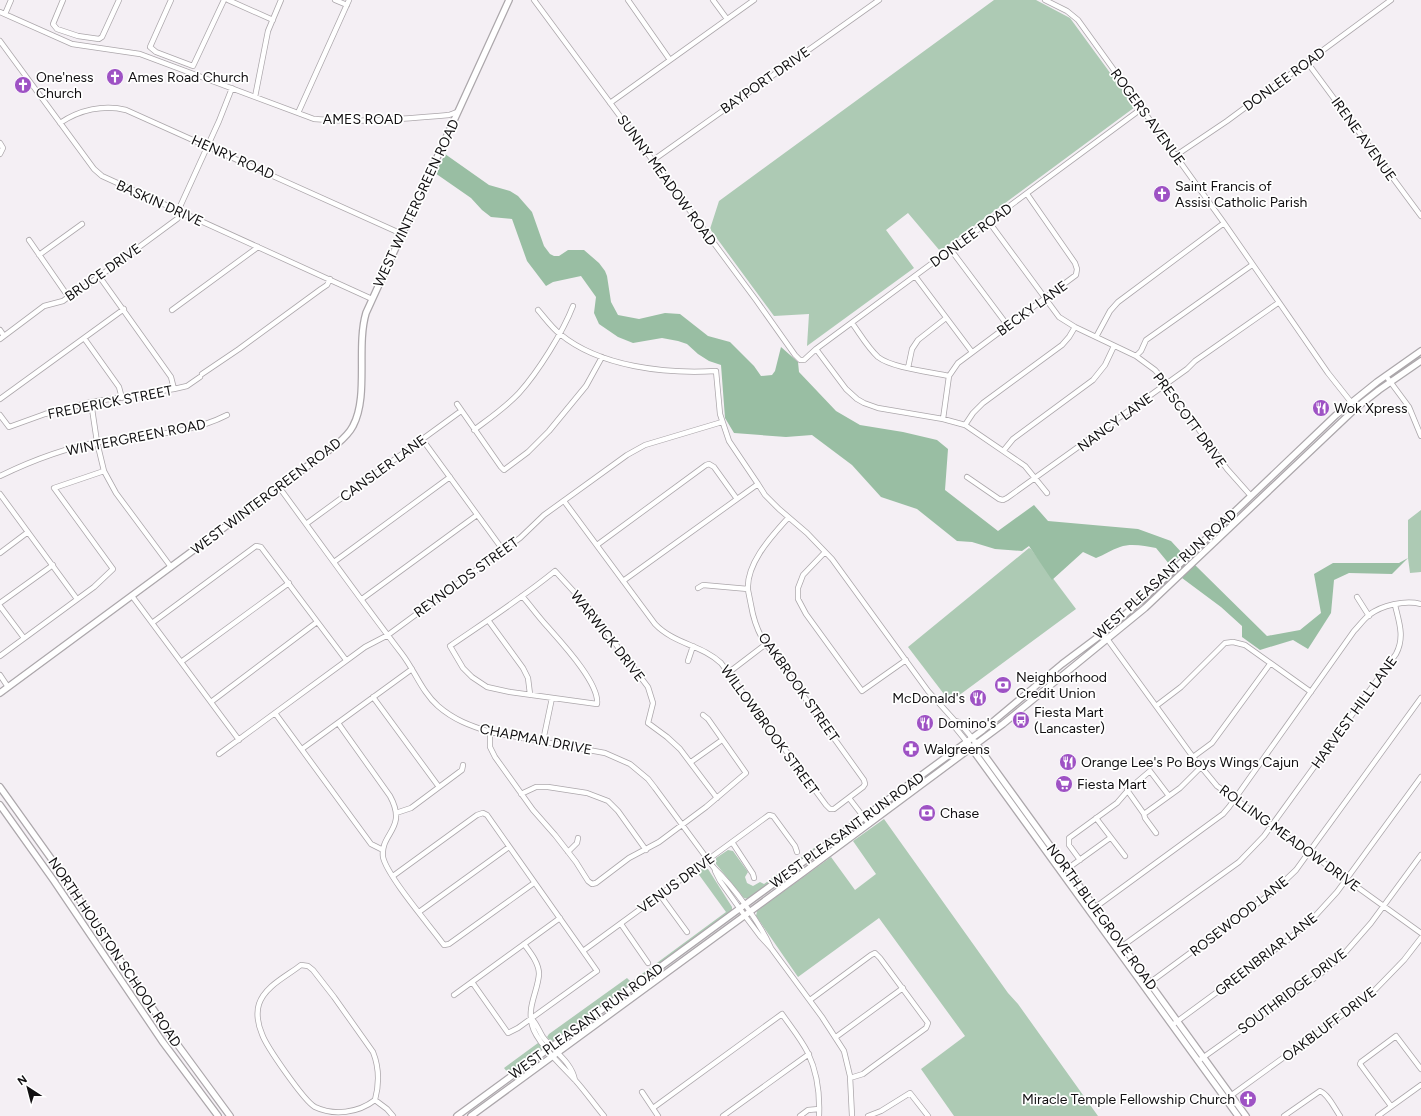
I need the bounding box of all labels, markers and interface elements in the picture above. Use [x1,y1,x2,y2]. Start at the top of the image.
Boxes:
street label: BAYPORT DRIVE [717,43,813,118]
street label: DONLEE ROAD [1240,44,1329,115]
street label: ROGERS AVENUE [1107,66,1188,169]
church icon: Ames Road Church [105,67,125,87]
place label: One'ness Church [36,69,94,102]
place label: Ames Road Church [128,69,249,86]
church icon: One'ness Church [13,75,33,95]
street label: IRENE AVENUE [1328,94,1400,184]
street label: AMES ROAD [323,111,403,128]
street label: SUNNY MEADOW ROAD [613,112,720,249]
street label: WEST WINTERGREEN ROAD [370,117,463,290]
street label: HENRY ROAD [189,132,277,183]
street label: BASKIN DRIVE [114,177,206,230]
place label: Saint Francis of Assisi Catholic Parish [1175,178,1307,211]
church icon: Saint Francis of Assisi Catholic Parish [1152,184,1172,204]
street label: DONLEE ROAD [927,200,1016,271]
street label: BRUCE DRIVE [62,240,145,305]
street label: BECKY LANE [994,277,1071,340]
street label: PRESCOTT DRIVE [1149,369,1230,471]
street label: FREDERICK STREET [46,382,174,423]
street label: NANCY LANE [1074,389,1156,455]
restaurant icon: Wok Xpress [1311,398,1331,418]
place label: Wok Xpress [1334,400,1408,417]
street label: WINTERGREEN ROAD [65,416,207,459]
street label: CANSLER LANE [337,431,430,505]
street label: WEST WINTERGREEN ROAD [188,434,345,558]
street label: WEST PLEASANT RUN ROAD [1090,506,1240,643]
street label: REYNOLDS STREET [411,533,522,621]
street label: WARWICK DRIVE [567,587,648,685]
street label: OAKBROOK STREET [755,629,843,745]
street label: HARVEST HILL LANE [1308,653,1401,772]
street label: WILLOWBROOK STREET [717,662,823,799]
place label: Neighborhood Credit Union [1016,669,1107,702]
bank icon: Neighborhood Credit Union [993,675,1013,695]
restaurant icon: McDonald's [968,688,988,708]
place label: McDonald's [892,690,965,707]
place label: Fiesta Mart (Lancaster) [1034,704,1105,737]
bus stop icon: Fiesta Mart (Lancaster) [1011,710,1031,730]
restaurant icon: Domino's [915,713,935,733]
place label: Domino's [938,715,996,732]
street label: CHAPMAN DRIVE [478,720,593,759]
pharmacy icon: Walgreens [901,739,921,759]
place label: Walgreens [924,741,990,758]
restaurant icon: Orange Lee's Po Boys Wings Cajun [1058,752,1078,772]
place label: Orange Lee's Po Boys Wings Cajun [1081,754,1299,771]
street label: WEST PLEASANT RUN ROAD [767,769,928,892]
supermarket icon: Fiesta Mart [1054,774,1074,794]
place label: Fiesta Mart [1077,776,1147,793]
street label: ROLLING MEADOW DRIVE [1216,782,1363,895]
bank icon: Chase [917,803,937,823]
place label: Chase [940,805,980,822]
street label: NORTH BLUEGROVE ROAD [1043,841,1160,994]
street label: VENUS DRIVE [635,850,718,917]
street label: NORTH HOUSTON SCHOOL ROAD [45,854,185,1050]
street label: ROSEWOOD LANE [1187,873,1292,960]
street label: GREENBRIAR LANE [1212,909,1321,1000]
street label: SOUTHRIDGE DRIVE [1234,945,1350,1038]
street label: WEST PLEASANT RUN ROAD [506,960,667,1083]
street label: OAKBLUFF DRIVE [1279,983,1380,1065]
north arrow [8,1068,48,1108]
text: N [15,1073,30,1088]
church icon: Miracle Temple Fellowship Church [1238,1089,1258,1109]
place label: Miracle Temple Fellowship Church [1022,1091,1235,1108]

